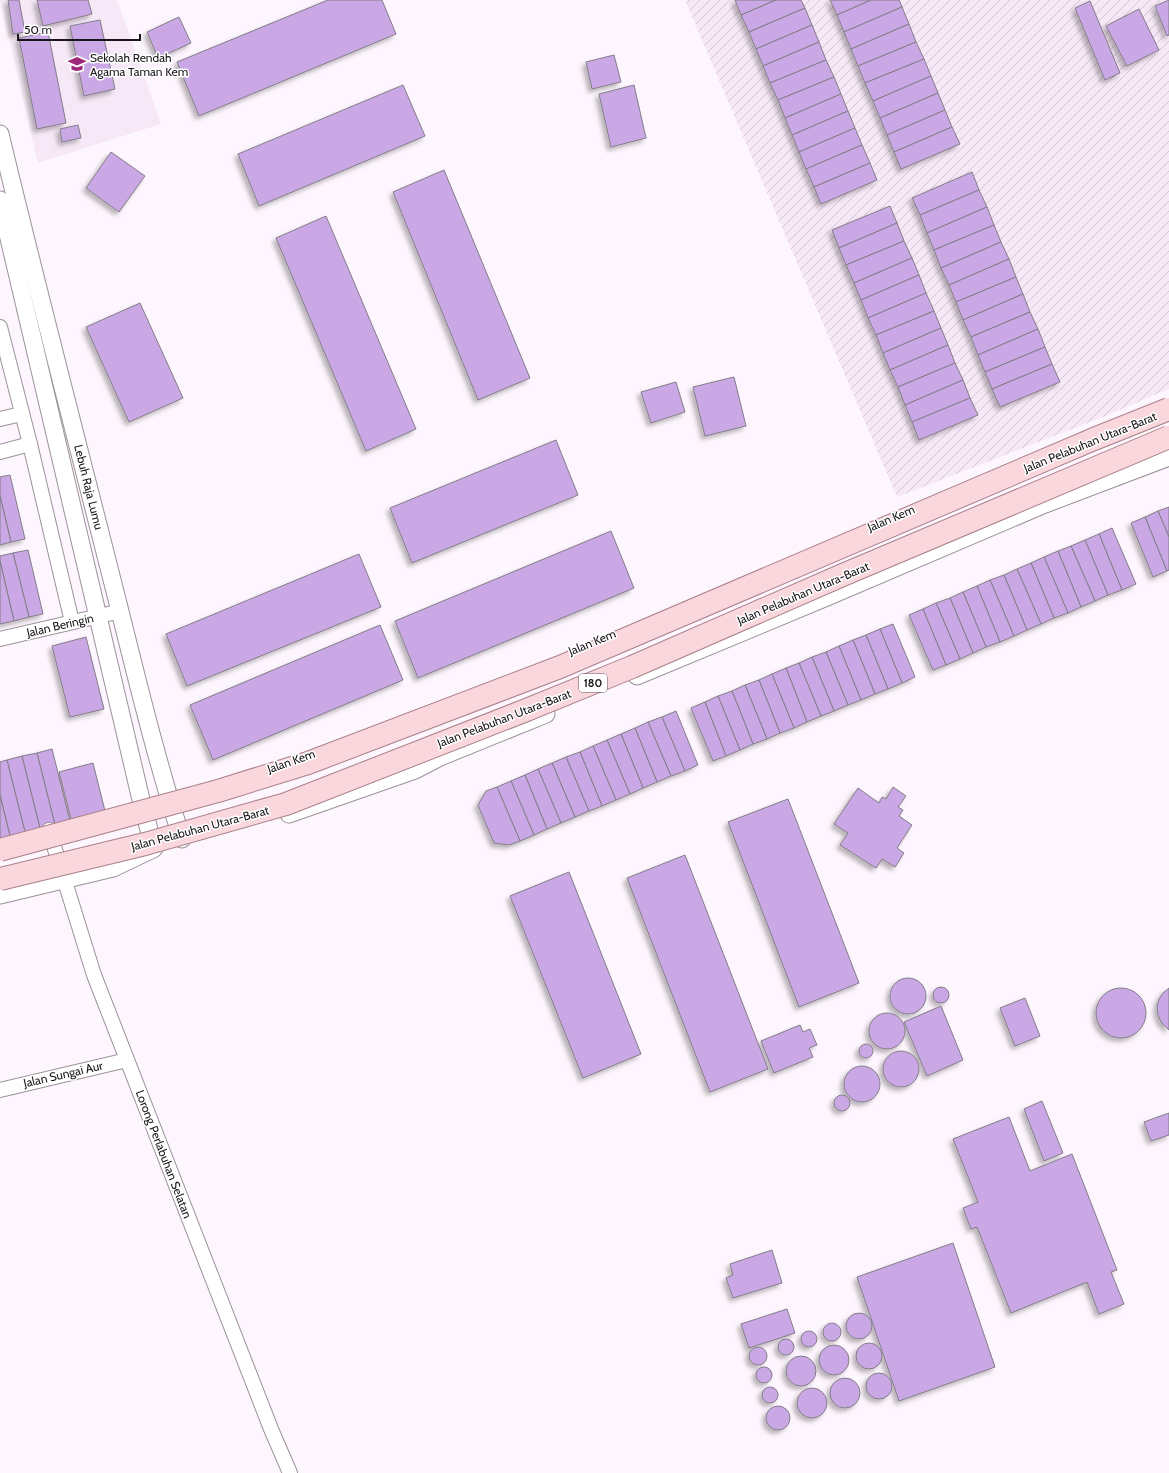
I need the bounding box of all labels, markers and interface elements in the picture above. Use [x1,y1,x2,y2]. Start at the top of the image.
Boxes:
scale bar [18,16,140,42]
text: 50 m [24,22,52,37]
place label: Sekolah Rendah Agama Taman Kem [90,50,188,79]
school or university icon: Sekolah Rendah Agama Taman Kem [67,54,87,74]
street label: Jalan Pelabuhan Utara-Barat [1020,408,1159,476]
street label: Lebuh Raja Lumu [71,443,107,531]
street label: Jalan Kem [864,501,917,535]
street label: Jalan Pelabuhan Utara-Barat [734,558,871,628]
street label: Jalan Beringin [24,610,95,640]
street label: Jalan Kem [565,626,618,659]
road number: 180 [579,674,607,692]
street label: Jalan Pelabuhan Utara-Barat [434,686,573,751]
street label: Jalan Kem [264,746,317,777]
street label: Jalan Pelabuhan Utara-Barat [128,802,271,854]
street label: Jalan Sungai Aur [21,1058,104,1091]
street label: Lorong Perlabuhan Selatan [133,1088,195,1220]

